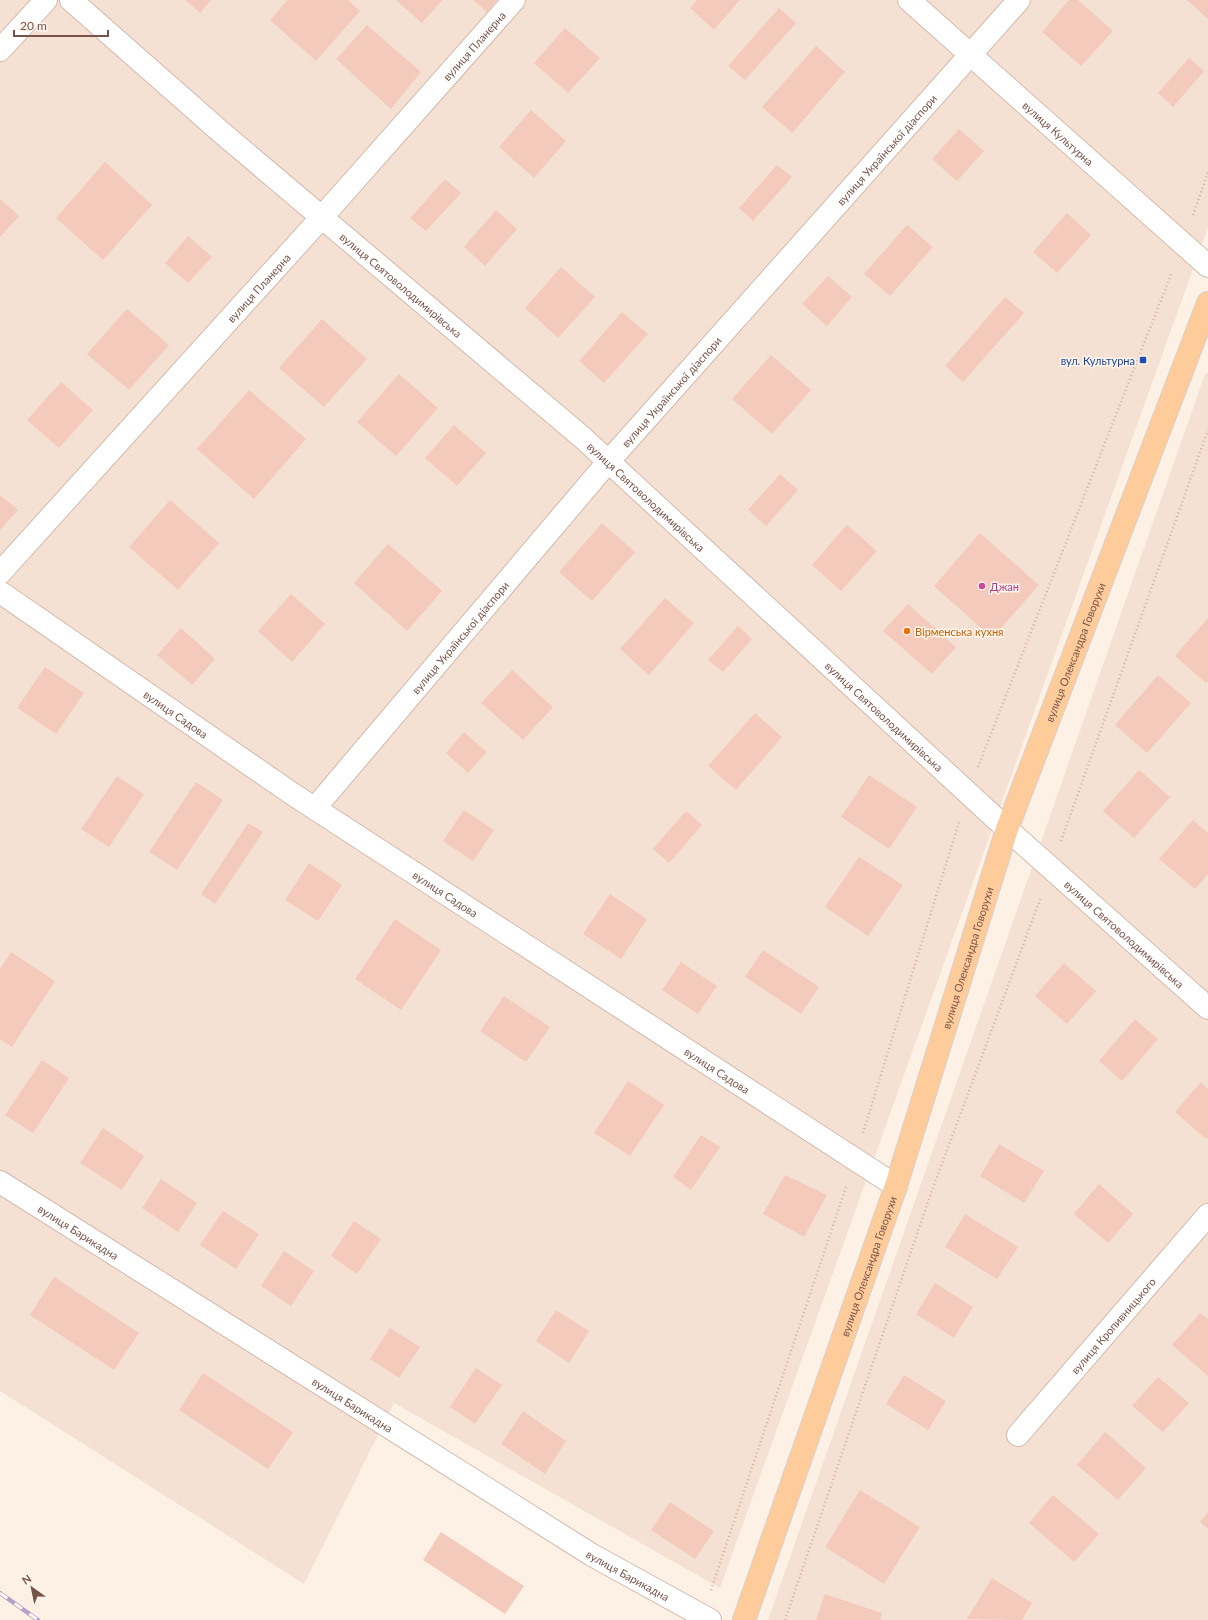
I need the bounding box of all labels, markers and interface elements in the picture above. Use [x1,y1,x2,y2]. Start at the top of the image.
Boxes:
street label: вулиця Планерна [440,8,508,83]
scale bar [14,12,108,38]
text: 20 m [20,18,47,33]
street label: вулиця Української діаспори [834,91,939,207]
street label: вулиця Культурна [1020,98,1096,168]
street label: вулиця Святоволодимирівська [338,229,465,340]
street label: вулиця Планерна [224,250,293,324]
street label: вулиця Української діаспори [618,333,723,449]
place label: вул. Культурна [1061,354,1135,367]
marker: вул. Культурна [1138,355,1148,365]
street label: вулиця Святоволодимирівська [585,439,708,554]
street label: вулиця Української діаспори [408,578,511,696]
place label: Джан [990,580,1019,593]
marker: Джан [977,581,987,591]
street label: вулиця Олександра Говорухи [1042,581,1107,724]
place label: Вірменська кухня [915,625,1004,638]
marker: Вірменська кухня [902,626,912,636]
street label: вулиця Святоволодимирівська [823,659,946,773]
street label: вулиця Садова [142,687,211,740]
street label: вулиця Садова [411,868,481,919]
street label: вулиця Святоволодимирівська [1062,877,1187,990]
street label: вулиця Олександра Говорухи [939,885,995,1030]
street label: вулиця Садова [682,1044,752,1096]
street label: вулиця Олександра Говорухи [837,1194,899,1338]
street label: вулиця Барикадна [36,1201,121,1262]
street label: вулиця Кропивницького [1068,1275,1158,1376]
street label: вулиця Барикадна [310,1374,395,1434]
street label: вулиця Барикадна [584,1547,672,1603]
north arrow [12,1568,52,1608]
text: N [19,1571,33,1587]

